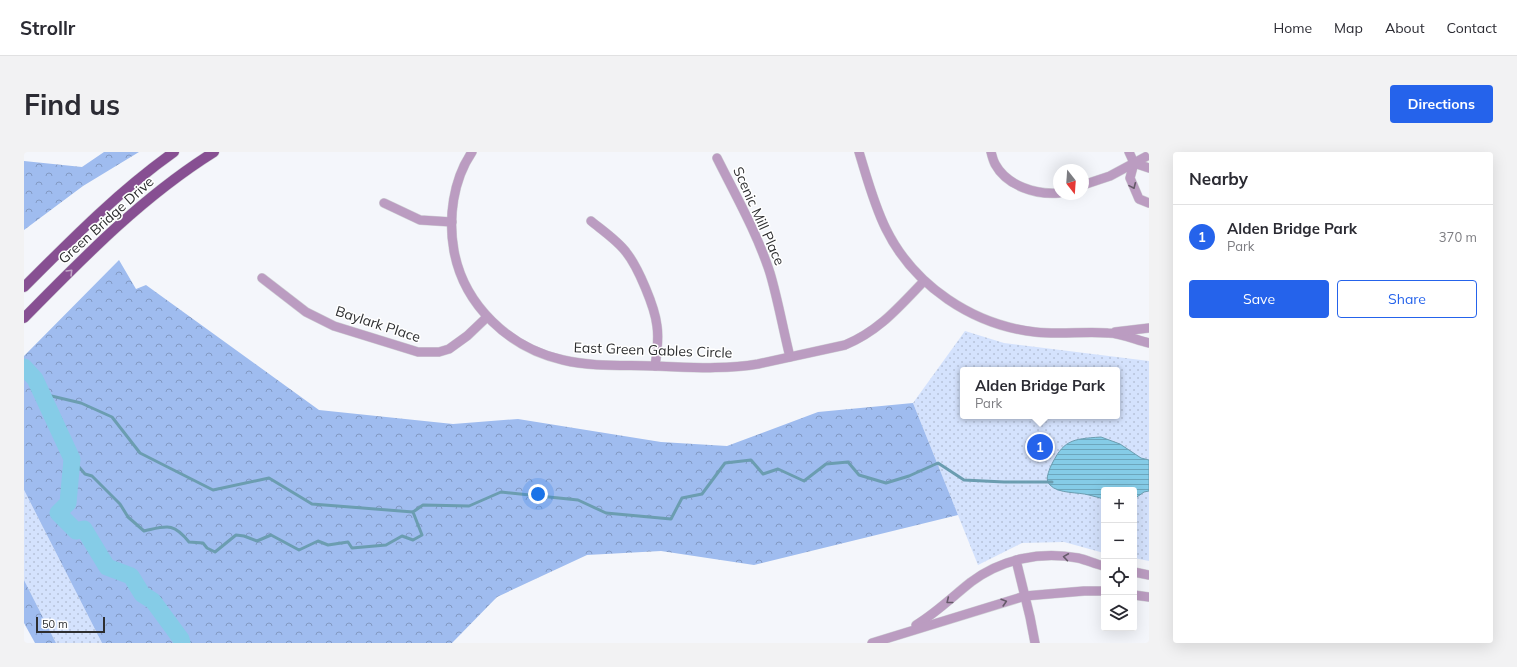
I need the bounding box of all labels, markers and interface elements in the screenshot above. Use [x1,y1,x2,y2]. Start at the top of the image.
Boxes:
text: Strollr [20,16,75,40]
text: Home [1273,19,1312,37]
text: Map [1334,19,1363,37]
text: About [1385,19,1425,37]
text: Contact [1447,19,1497,37]
button: Directions [1390,85,1493,123]
text: Find us [24,87,120,122]
street label: Scenic Mill Place [729,164,789,268]
north arrow [1053,164,1089,200]
text: Nearby [1189,168,1248,189]
street label: Green Bridge Drive [55,172,157,268]
one-way arrow [1129,182,1137,189]
text: Alden Bridge Park [1227,219,1357,238]
text: 1 [1198,229,1206,245]
text: 370 m [1439,229,1477,245]
text: Park [1227,238,1254,254]
one-way arrow [65,269,73,277]
button: Save [1189,280,1329,318]
button: Share [1337,280,1477,318]
street label: Baylark Place [333,302,423,346]
street label: East Green Gables Circle [573,338,733,362]
popup [960,367,1120,419]
text: Alden Bridge Park [975,376,1105,395]
text: Park [975,395,1002,411]
pin: 1 [1027,432,1053,462]
your location [528,484,548,504]
map controls [1101,487,1137,631]
button: + [1101,487,1137,523]
button: − [1101,523,1137,559]
one-way arrow [1063,553,1069,562]
button: locate [1101,559,1137,595]
button: layers [1101,595,1137,631]
one-way arrow [946,596,953,603]
one-way arrow [1000,598,1007,607]
scale bar [36,615,105,634]
text: 50 m [42,617,68,631]

